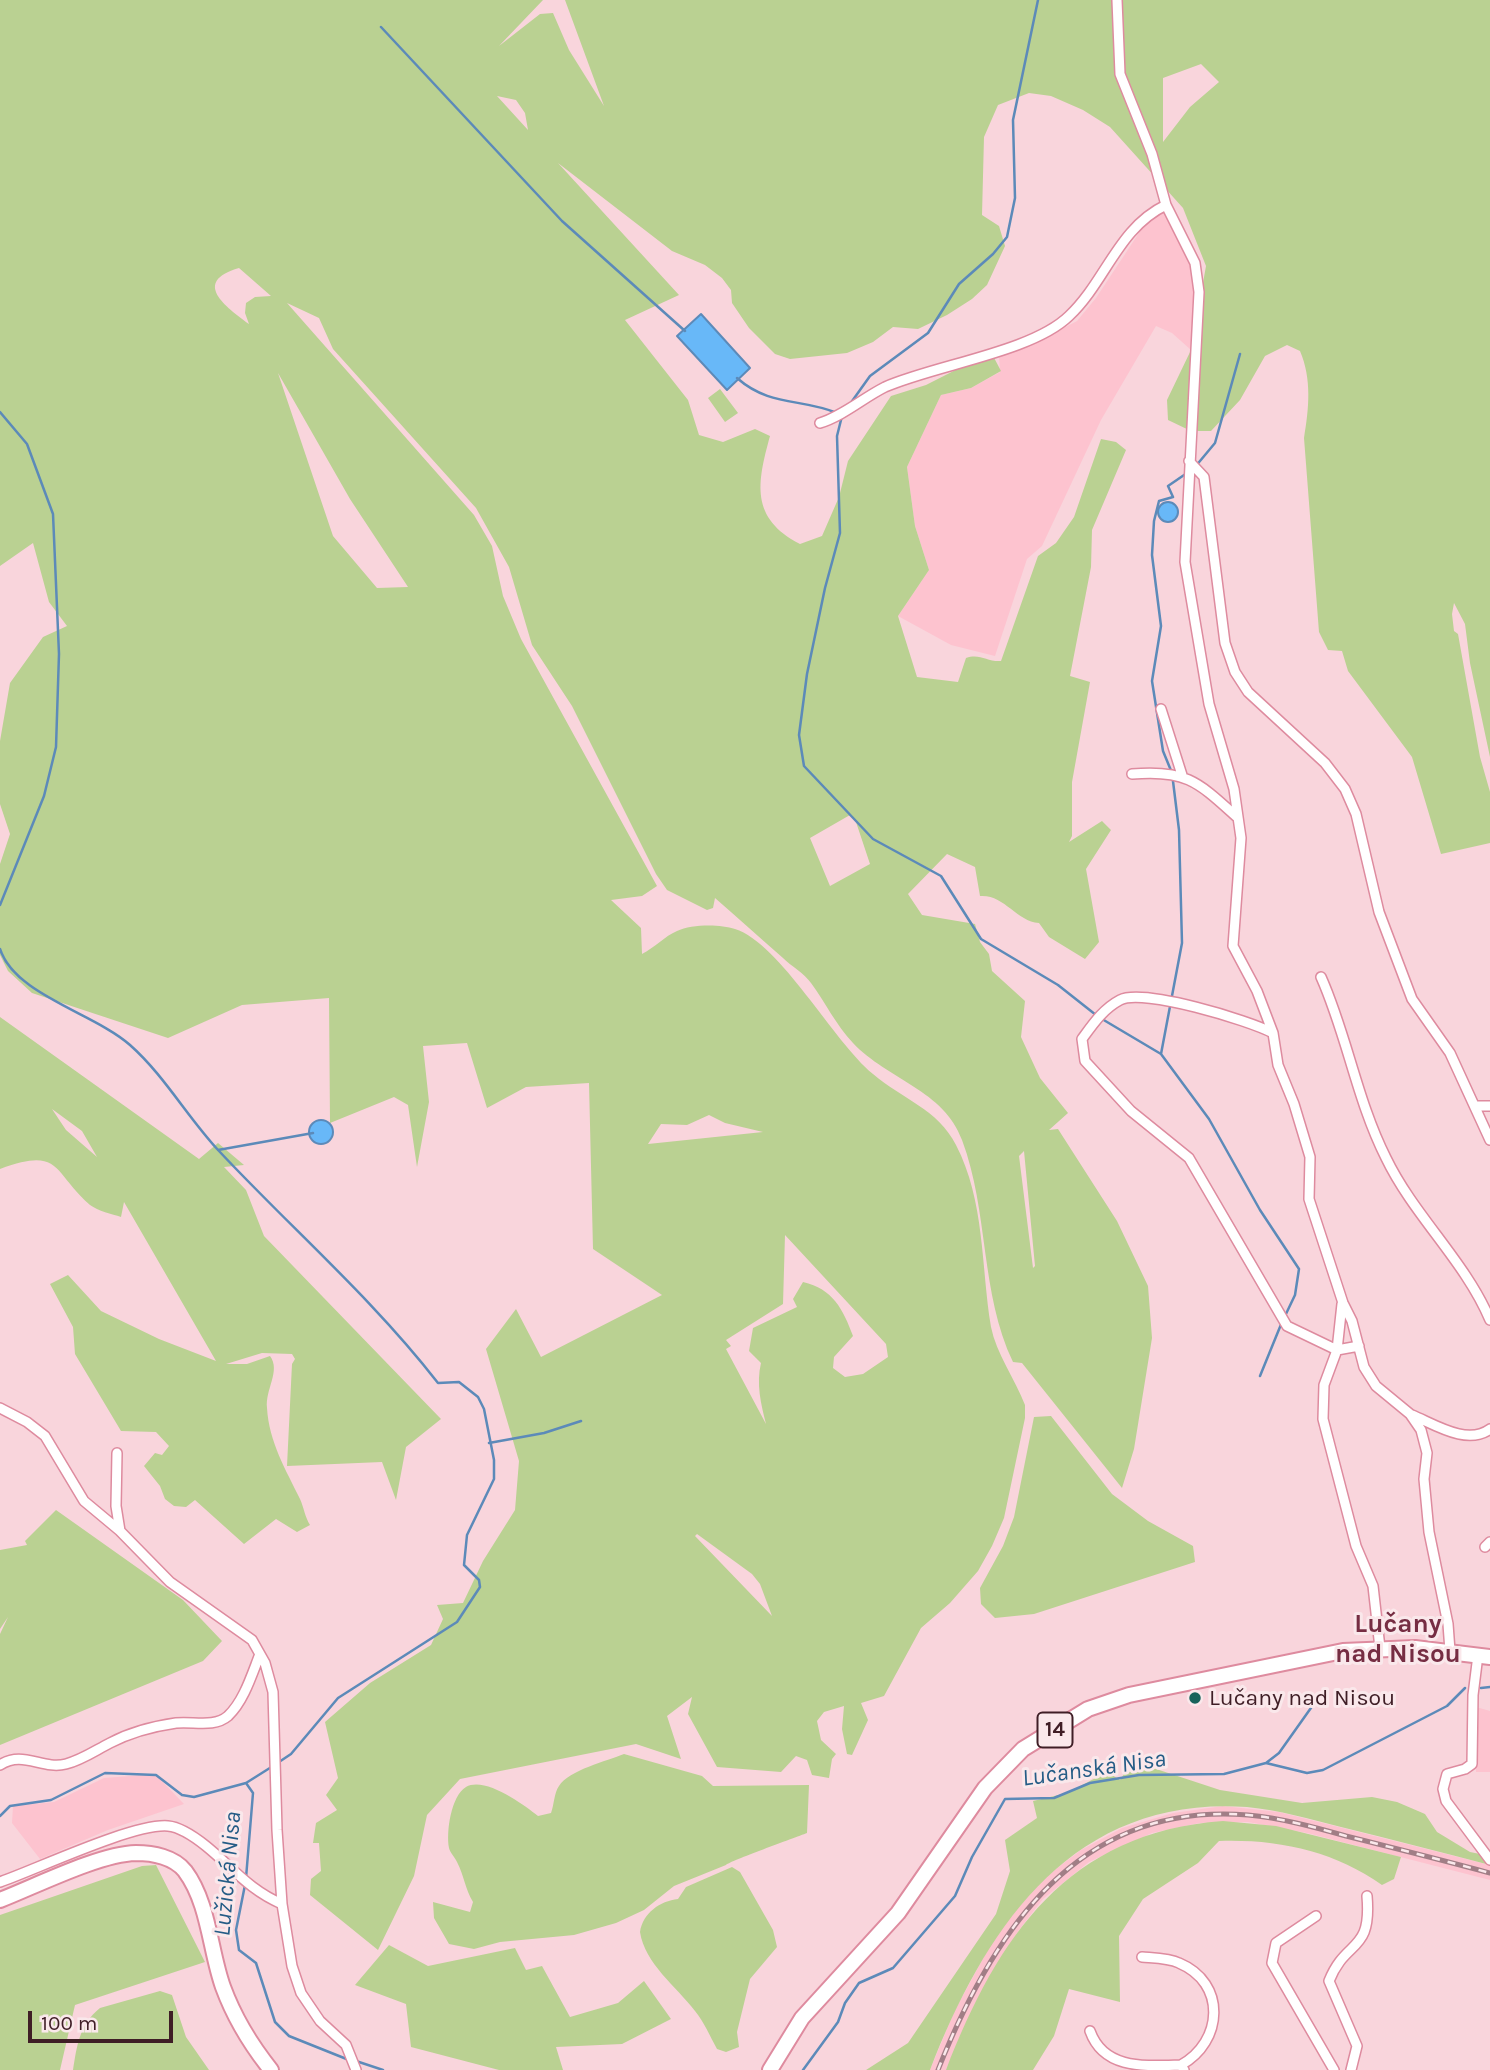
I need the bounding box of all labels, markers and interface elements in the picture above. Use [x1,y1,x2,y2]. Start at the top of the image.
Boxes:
district label: Lučany nad Nisou [1335,1609,1461,1670]
place label: Lučany nad Nisou [1209,1684,1395,1712]
marker: Lučany nad Nisou [1187,1690,1203,1706]
road number: 14 [1038,1712,1072,1748]
water label: Lučanská Nisa [1020,1745,1168,1793]
water label: Lužická Nisa [208,1810,248,1938]
scale bar [32,1996,177,2040]
text: 100 m [41,2011,98,2035]

